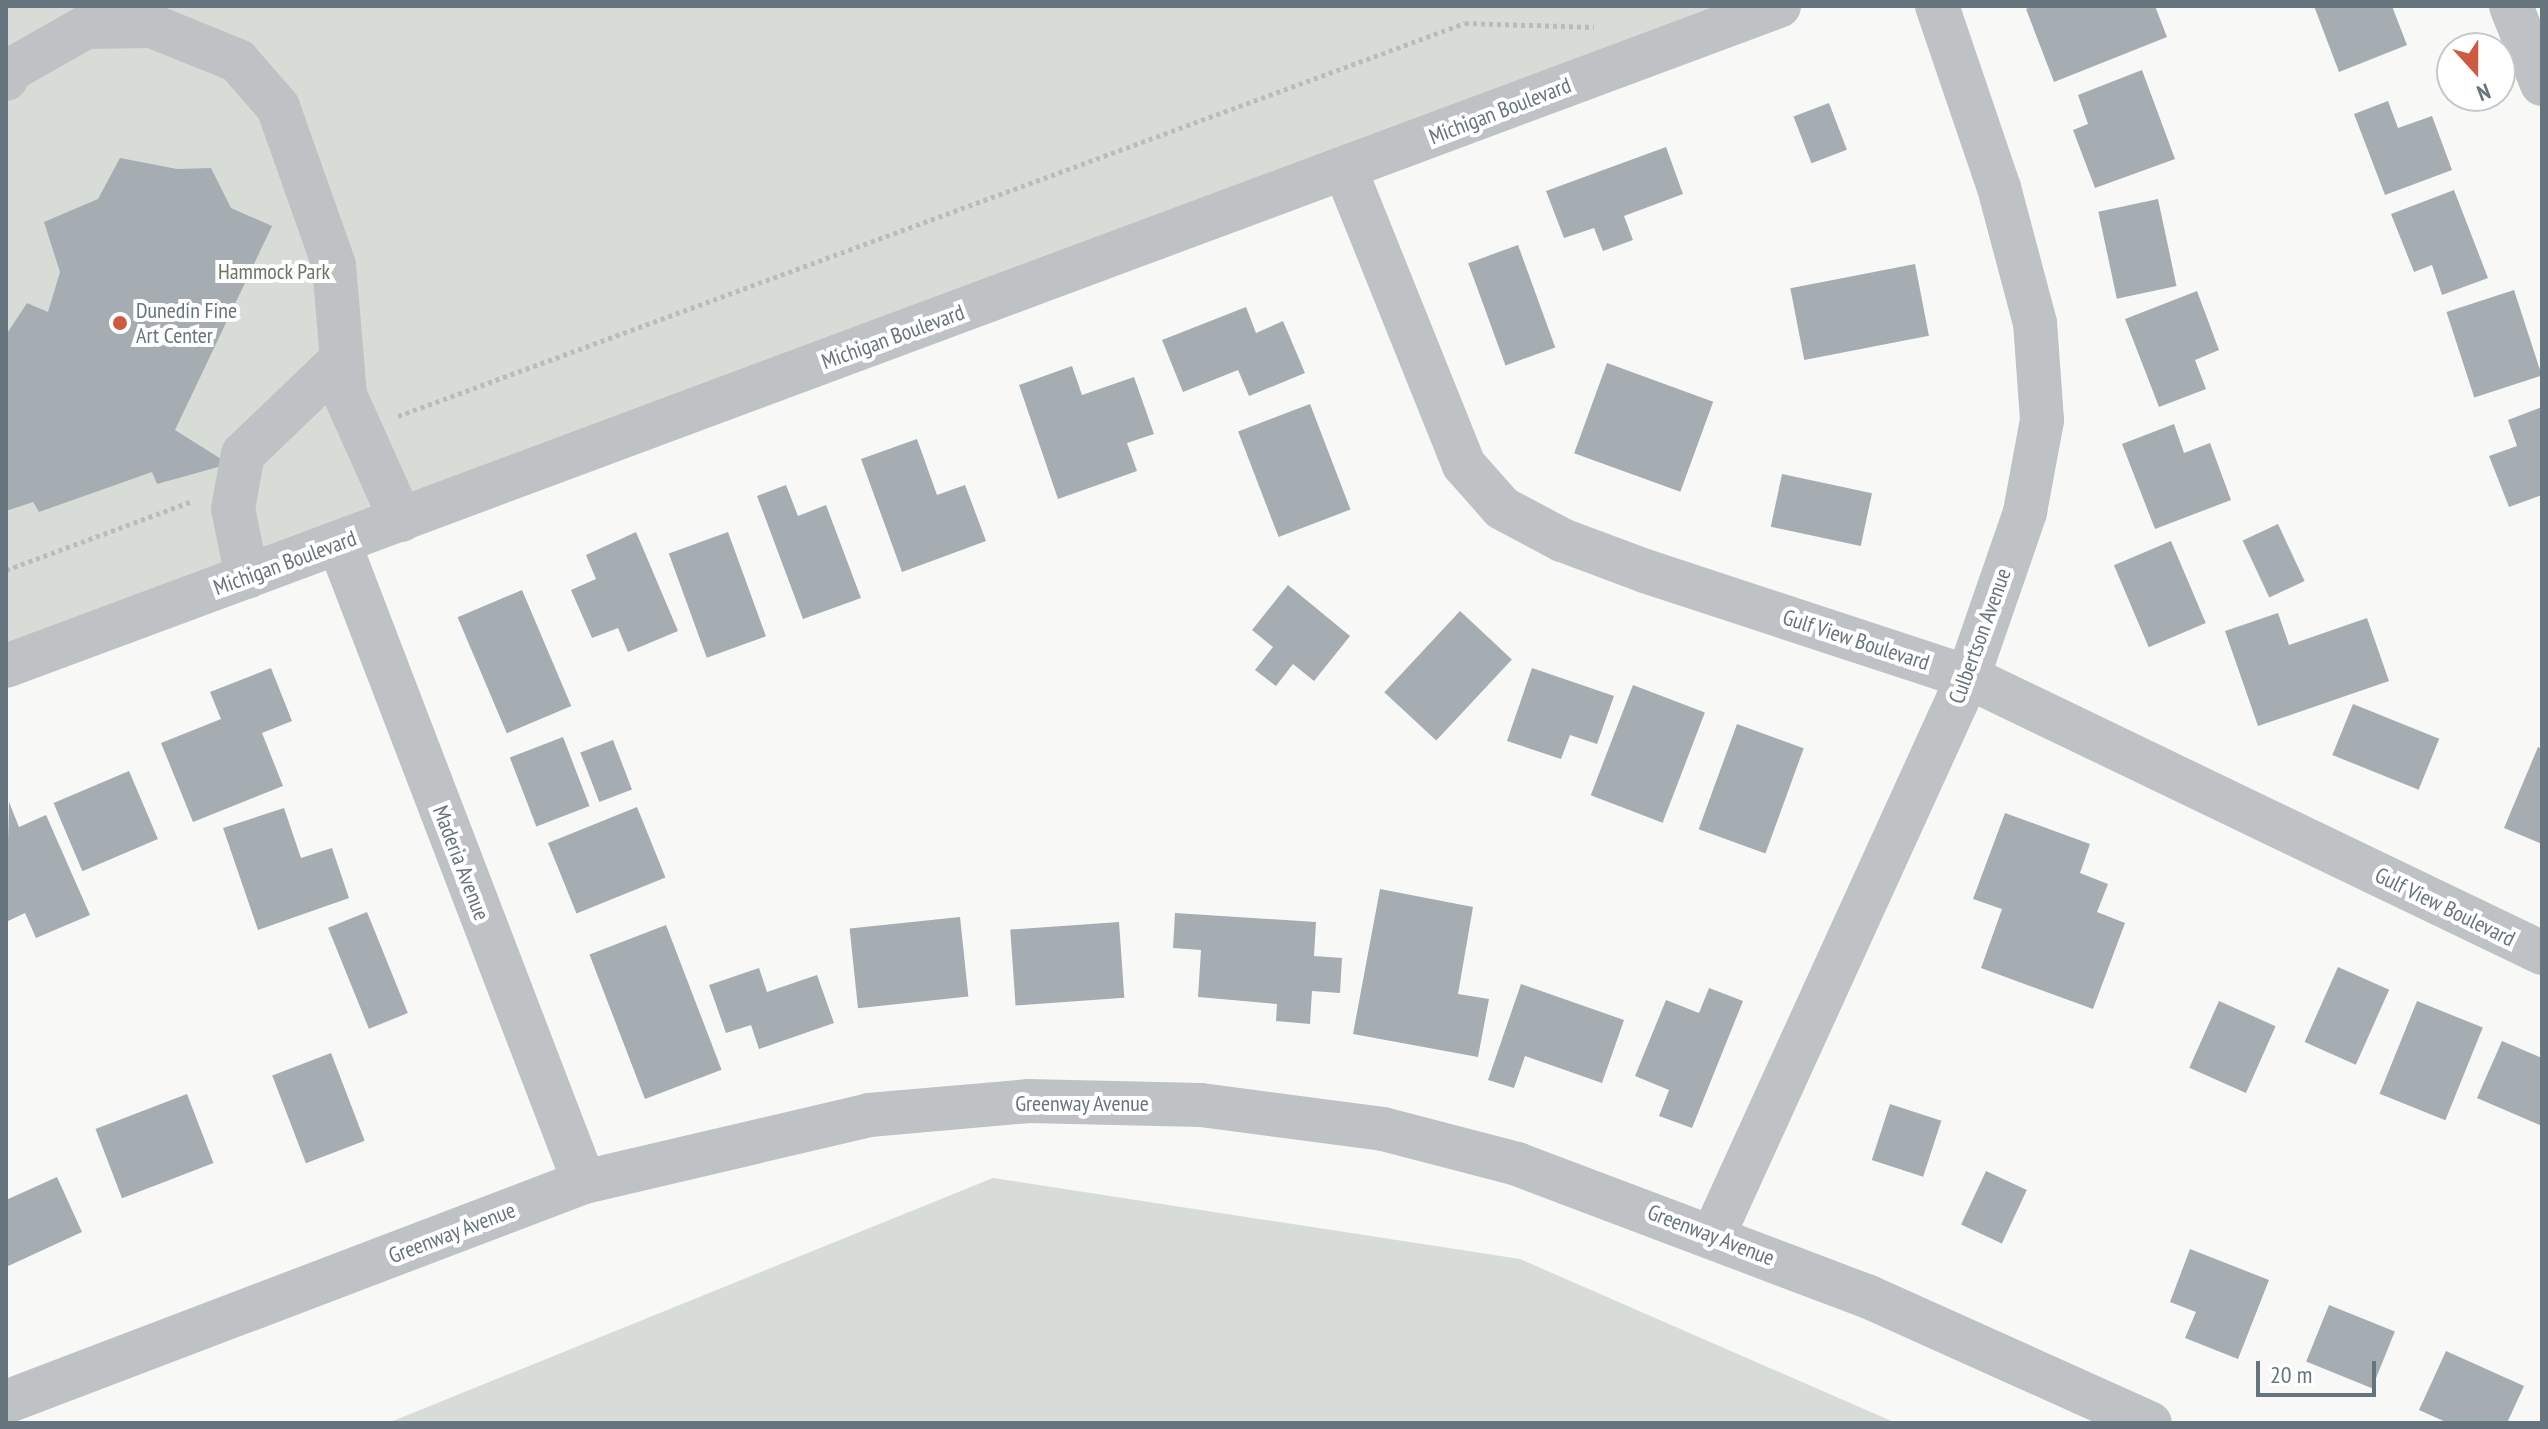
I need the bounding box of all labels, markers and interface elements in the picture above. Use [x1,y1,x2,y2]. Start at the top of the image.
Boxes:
north arrow [2436,32,2516,112]
street label: Michigan Boulevard [1425,72,1575,150]
text: N [2473,77,2494,108]
park label: Hammock Park [218,259,330,285]
place label: Dunedin Fine Art Center [136,297,237,348]
street label: Michigan Boulevard [818,299,968,375]
marker: Dunedin Fine Art Center [111,314,129,332]
street label: Michigan Boulevard [210,525,360,601]
street label: Culbertson Avenue [1943,564,2017,708]
street label: Gulf View Boulevard [1779,604,1933,676]
street label: Maderia Avenue [427,802,495,924]
street label: Gulf View Boulevard [2370,861,2520,953]
street label: Greenway Avenue [1015,1091,1149,1117]
street label: Greenway Avenue [384,1197,520,1269]
street label: Greenway Avenue [1643,1199,1779,1271]
scale bar [2260,1345,2380,1395]
text: 20 m [2270,1359,2312,1390]

